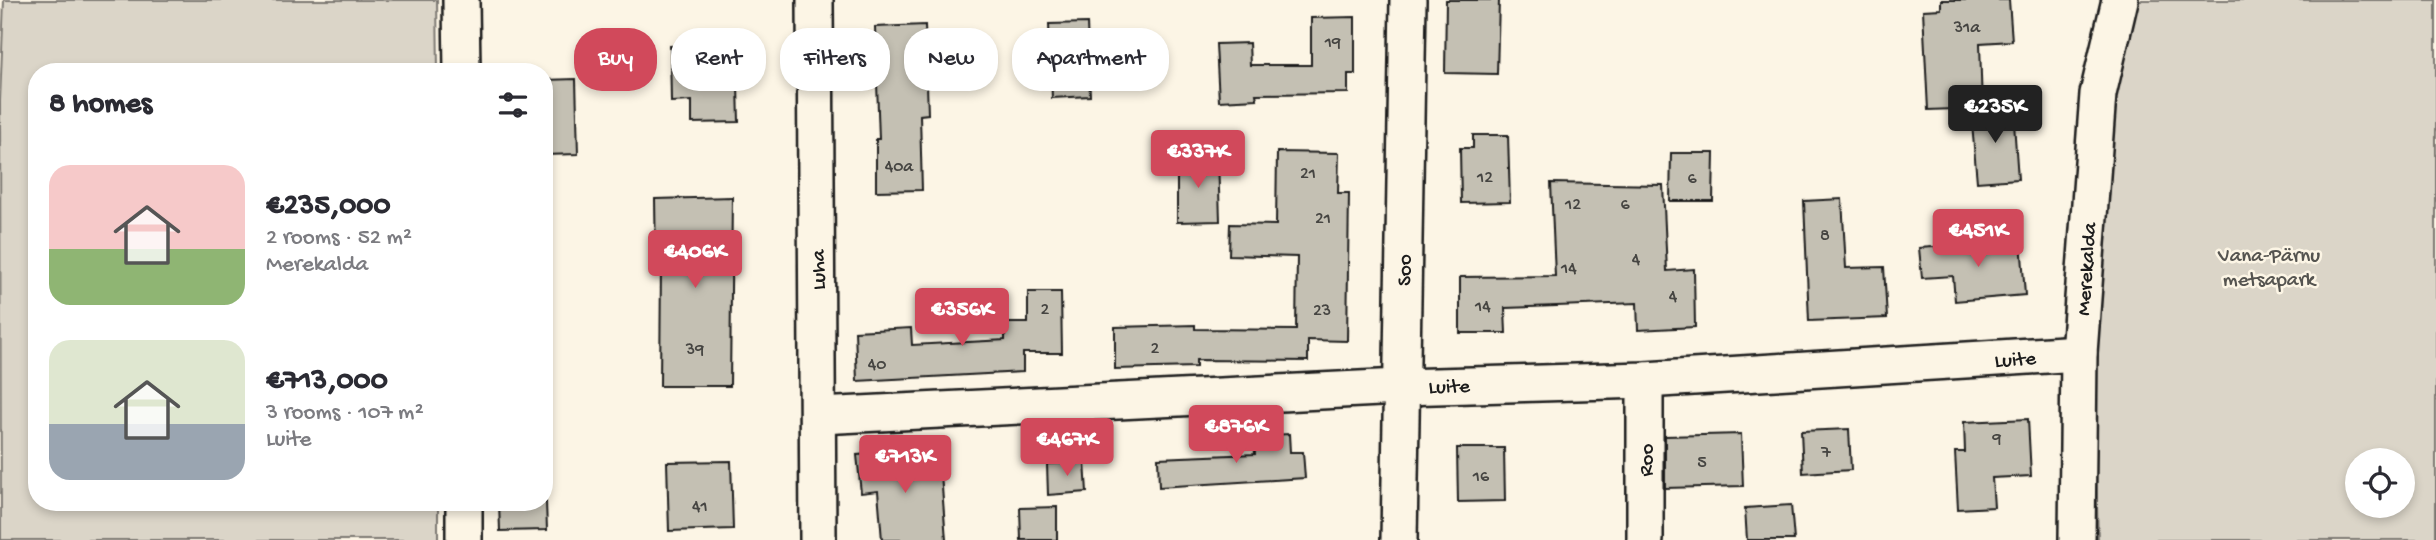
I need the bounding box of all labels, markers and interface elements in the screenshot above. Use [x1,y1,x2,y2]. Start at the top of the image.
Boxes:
house number: 31a [1953,18,1981,39]
chip: Buy [574,28,657,91]
chip: Rent [671,28,766,91]
chip: Filters [780,28,890,91]
chip: New [904,28,998,91]
chip: Apartment [1012,28,1169,91]
house number: 19 [1324,33,1341,54]
icon: filters [494,86,532,124]
pin: €235K [1946,86,2044,145]
text: 8 homes [49,88,152,123]
text: €235K [1964,94,2026,121]
pin: €337K [1149,130,1247,190]
text: €337K [1167,139,1229,166]
house number: 40a [885,157,914,178]
house number: 21 [1300,164,1316,185]
house number: 12 [1476,168,1493,189]
house number: 6 [1687,169,1697,190]
text: €235,000 [266,190,390,225]
icon: home [105,193,189,277]
house number: 12 [1564,195,1581,216]
house number: 6 [1620,195,1630,216]
house number: 21 [1315,209,1331,230]
pin: €451K [1929,210,2027,269]
text: €451K [1949,218,2007,245]
street label: Merekalda [2073,221,2104,317]
text: 2 rooms · 52 m² [266,225,412,252]
house number: 8 [1820,226,1830,247]
pin: €406K [646,230,744,290]
text: €406K [664,239,726,266]
park label: Vana-Pärnu metsapark [2217,245,2320,294]
street label: Luha [808,248,833,290]
house number: 4 [1632,250,1641,271]
text: Merekalda [266,252,368,279]
street label: Soo [1394,254,1419,286]
house number: 14 [1560,259,1577,280]
house number: 4 [1669,287,1678,308]
pin: €356K [913,288,1011,348]
text: €356K [931,297,993,324]
house number: 14 [1474,297,1491,318]
house number: 2 [1041,300,1050,321]
house number: 23 [1313,301,1331,322]
house number: 2 [1151,339,1160,360]
house number: 39 [685,340,704,361]
street label: Luite [1994,347,2038,375]
house number: 40 [868,355,886,376]
text: €713,000 [266,365,388,400]
icon: home [105,368,189,452]
street label: Luite [1428,375,1471,402]
text: 3 rooms · 107 m² [266,400,424,427]
pin: €876K [1187,406,1285,465]
text: €876K [1205,414,1267,441]
pin: €467K [1018,419,1116,478]
text: Luite [266,427,311,454]
text: €467K [1037,427,1097,454]
house number: 9 [1991,429,2002,450]
pin: €713K [856,435,954,495]
house number: 7 [1820,443,1831,464]
text: €713K [875,444,935,471]
street label: Roo [1636,444,1661,476]
map controls [2345,448,2415,518]
button: locate [2345,448,2415,518]
house number: 5 [1697,453,1707,474]
house number: 16 [1472,467,1490,488]
house number: 41 [692,497,708,518]

